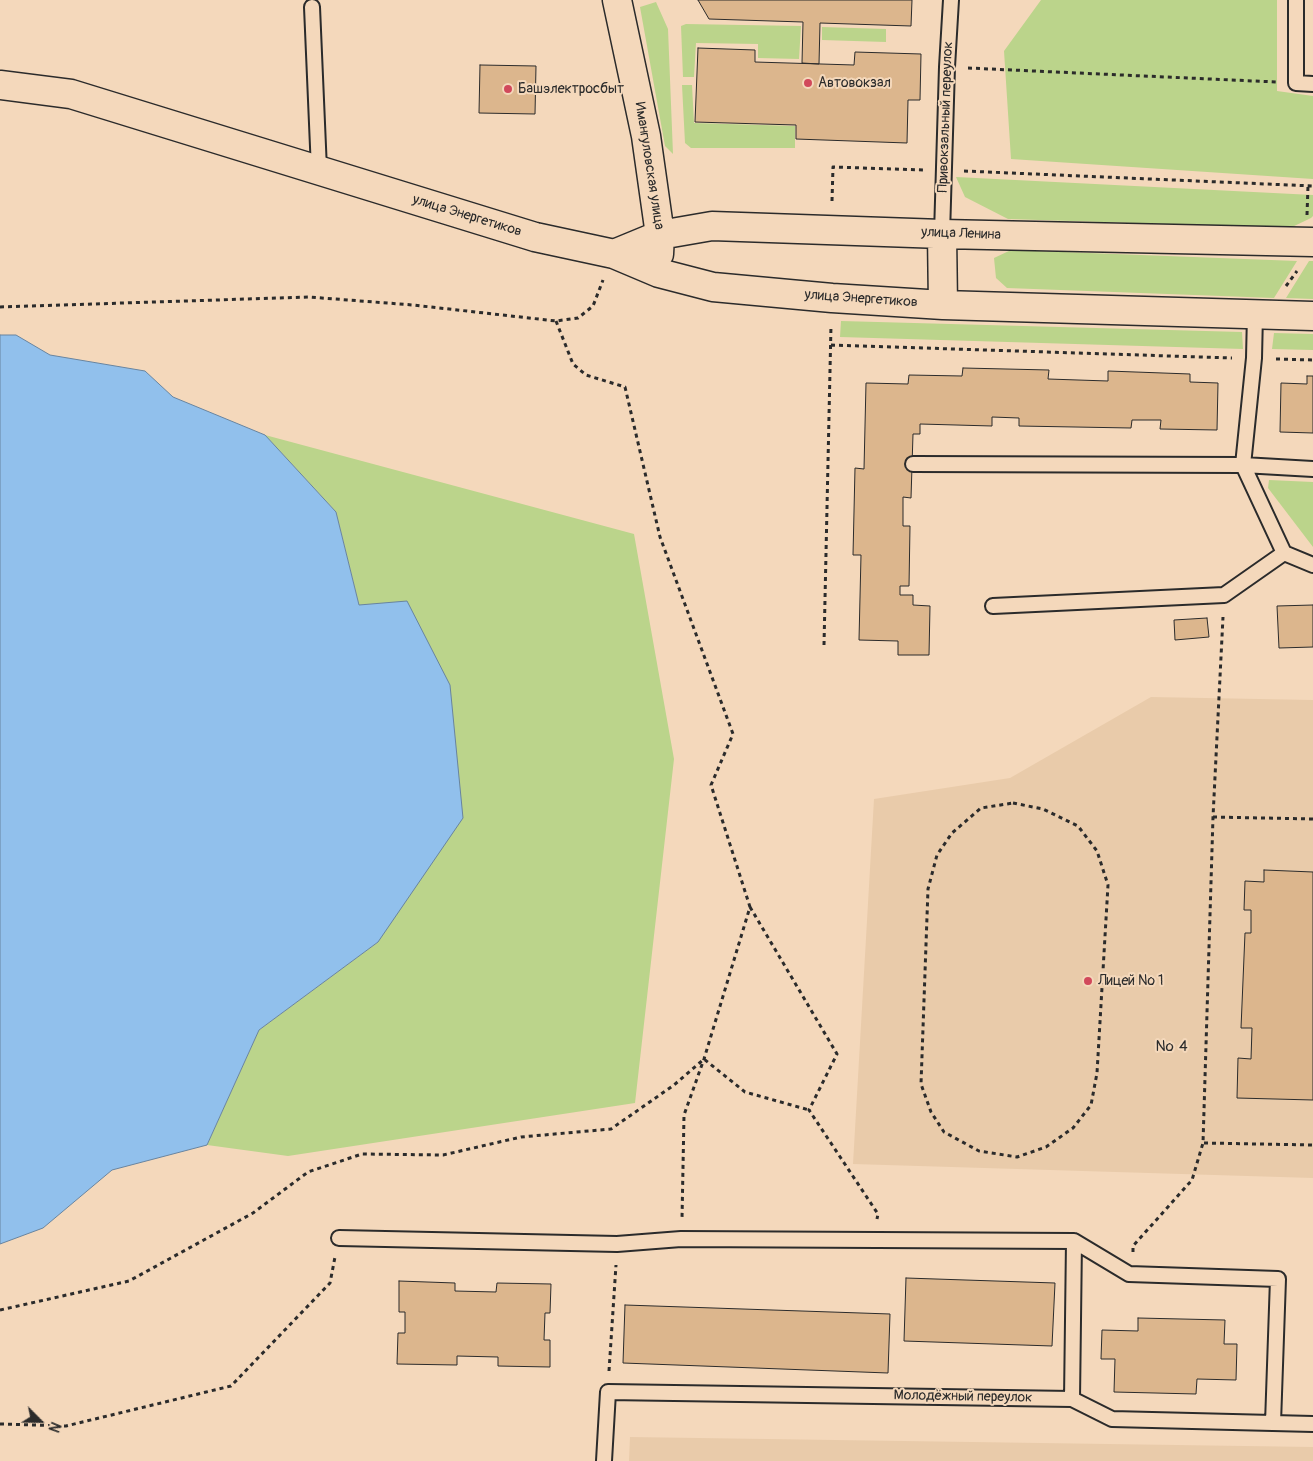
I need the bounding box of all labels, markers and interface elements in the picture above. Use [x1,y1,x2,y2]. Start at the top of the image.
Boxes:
street label: Привокзальный переулок [935,41,957,193]
place label: Автовокзал [818,75,891,91]
marker: Автовокзал [802,77,814,89]
place label: Башэлектросбыт [518,81,624,97]
marker: Башэлектросбыт [502,83,514,95]
street label: Имангуловская улица [631,101,667,231]
street label: улица Энергетиков [410,191,524,241]
street label: улица Ленина [921,224,1001,244]
street label: улица Энергетиков [804,287,918,311]
place label: Лицей № 1 [1098,973,1164,989]
marker: Лицей № 1 [1082,975,1094,987]
district label: № 4 [1155,1038,1189,1056]
street label: Молодёжный переулок [893,1387,1033,1407]
north arrow [15,1396,65,1446]
text: N [45,1419,64,1435]

